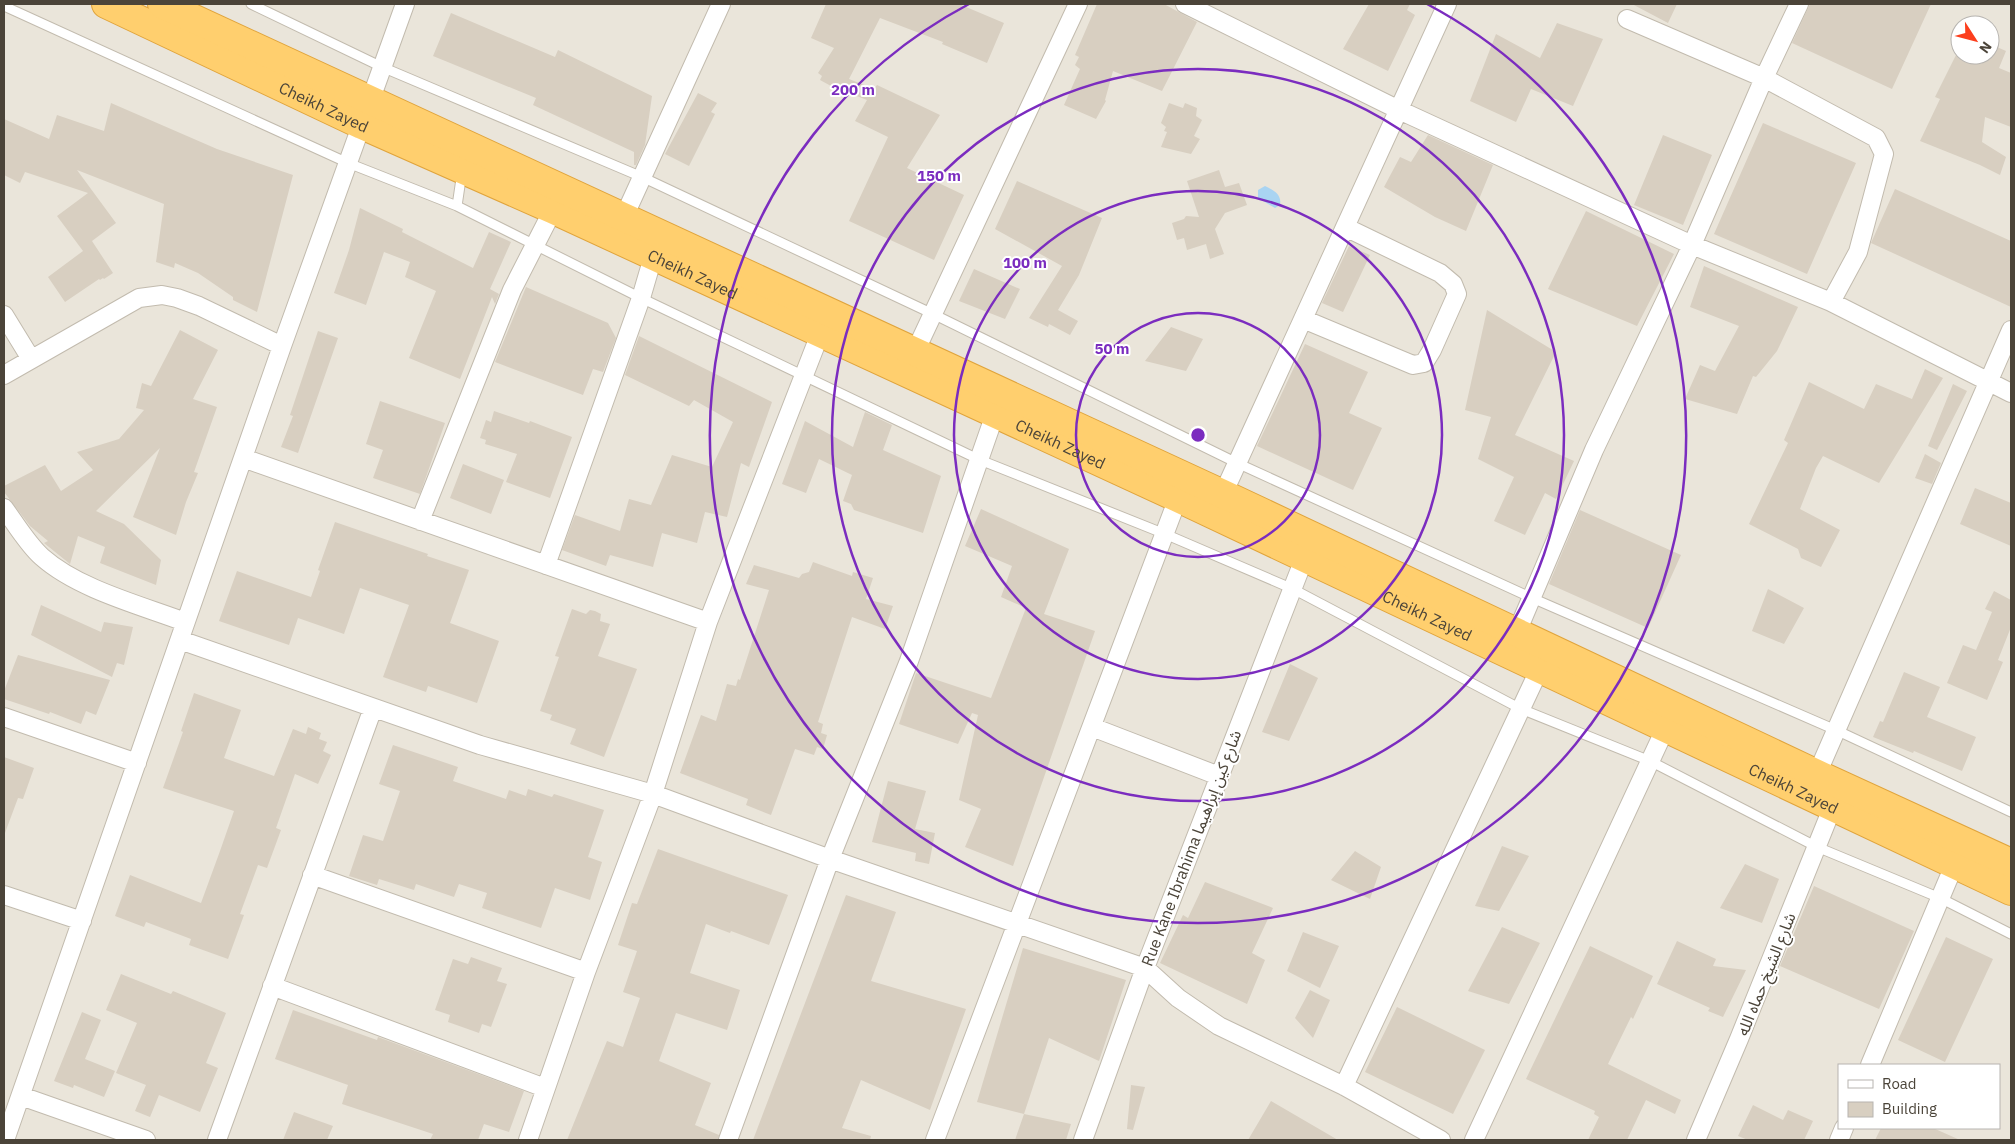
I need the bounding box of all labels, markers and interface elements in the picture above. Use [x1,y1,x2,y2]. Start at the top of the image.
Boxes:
north arrow [1950,15,2000,65]
text: N [1975,38,1996,57]
street label: Cheikh Zayed [276,77,372,137]
text: 200 m [831,80,875,99]
text: 150 m [917,166,961,185]
street label: Cheikh Zayed [645,245,741,303]
text: 100 m [1003,253,1047,272]
text: 50 m [1095,339,1129,358]
street label: Cheikh Zayed [1012,414,1109,473]
centre of rings [1189,426,1207,444]
street label: Cheikh Zayed [1379,586,1475,645]
street label: Rue Kane Ibrahima شارع كين إبراهيما [1137,727,1248,970]
street label: Cheikh Zayed [1745,759,1842,818]
street label: شارع الشيخ حماه الله [1732,910,1803,1040]
legend [1838,1064,2000,1129]
text: Road [1882,1074,1917,1093]
text: Building [1882,1099,1937,1118]

